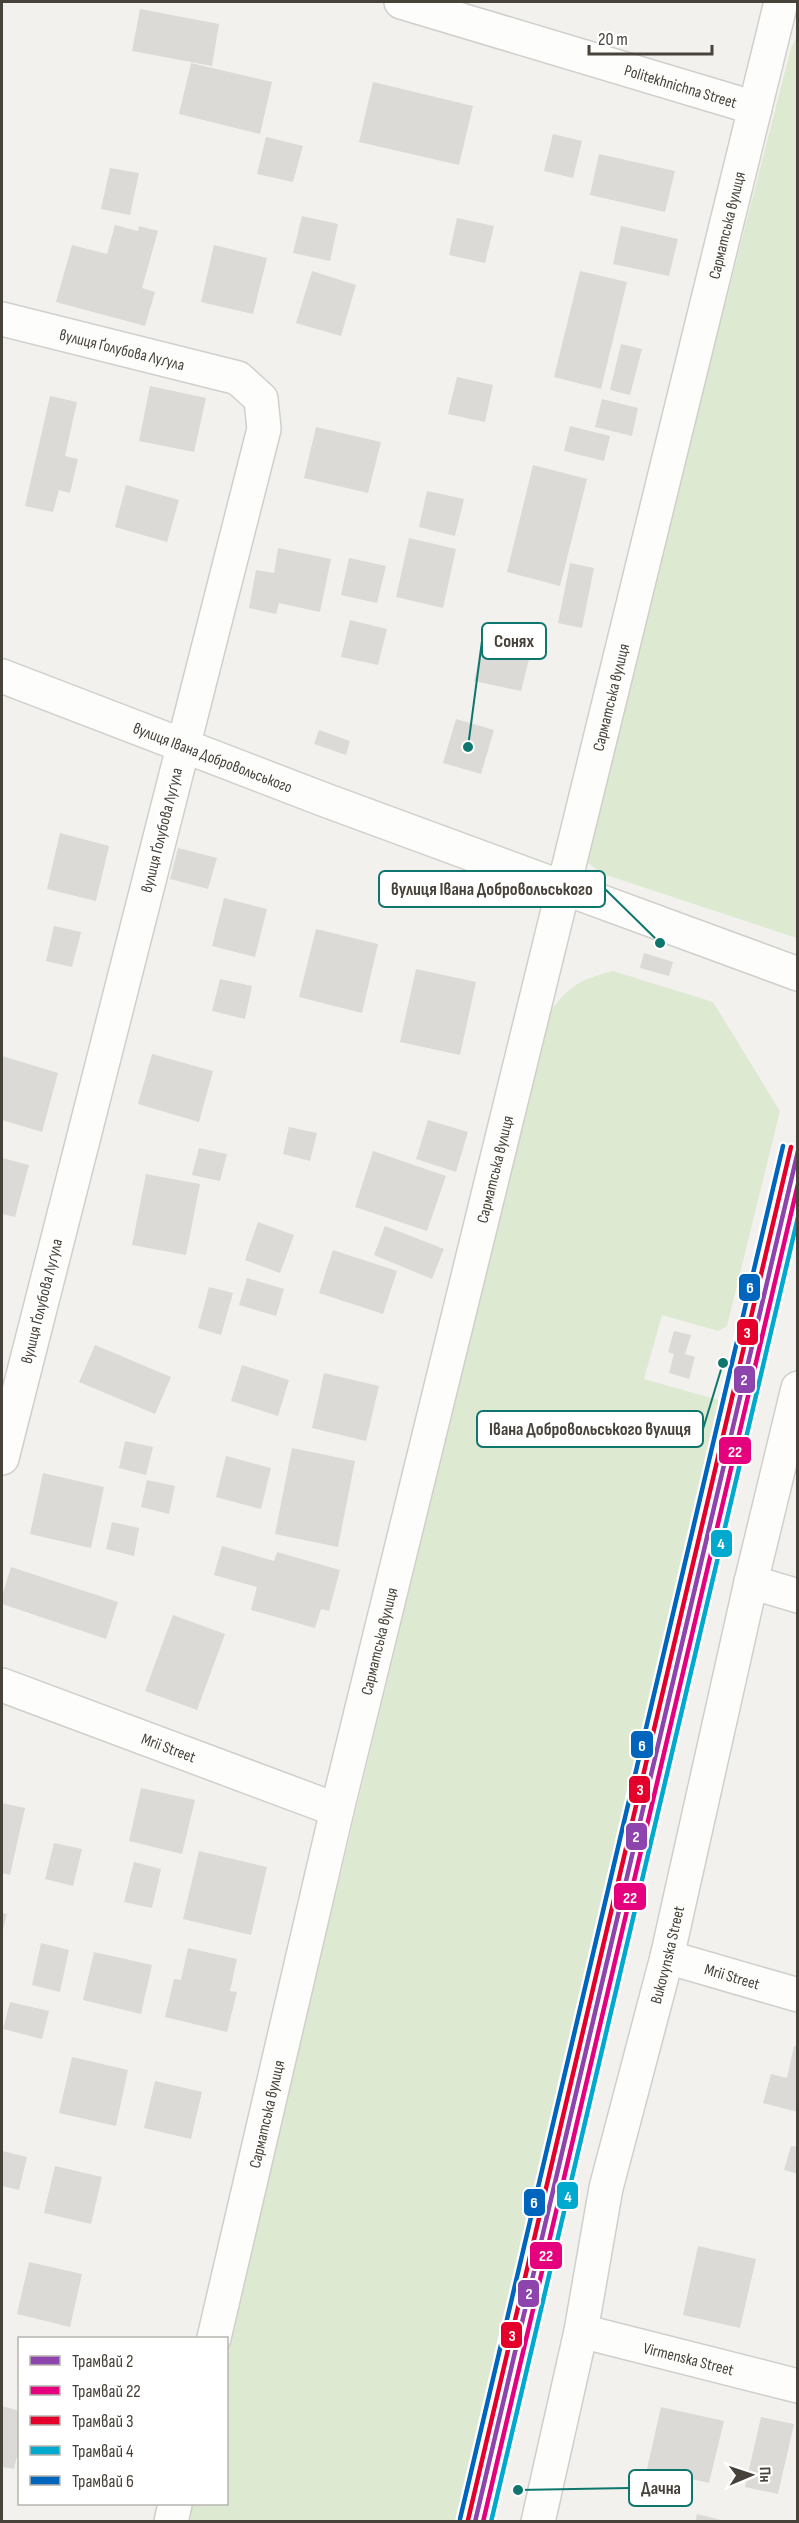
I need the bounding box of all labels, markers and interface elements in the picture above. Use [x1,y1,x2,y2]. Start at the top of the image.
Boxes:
scale bar [589,18,712,56]
text: 20 m [598,29,628,50]
street label: Politekhnichna Street [622,61,739,113]
street label: Сарматська вулиця [705,170,750,281]
street label: вулиця Ґолубова Луґула [57,326,186,375]
callout: Сонях [482,623,546,659]
text: Сонях [494,631,534,652]
street label: Сарматська вулиця [589,642,634,753]
street label: вулиця Івана Добровольського [130,719,295,798]
street label: вулиця Ґолубова Луґула [138,766,187,895]
callout: вулиця Івана Добровольського [379,871,605,907]
text: вулиця Івана Добровольського [391,879,593,900]
street label: Сарматська вулиця [473,1114,518,1225]
street label: вулиця Ґолубова Луґула [18,1237,67,1366]
line badge: 6 [738,1273,761,1302]
text: 6 [746,1279,754,1298]
line badge: 3 [736,1318,759,1346]
text: 3 [743,1324,751,1343]
line badge: 2 [733,1365,756,1394]
text: 2 [740,1371,748,1390]
callout: Івана Добровольського вулиця [477,1411,703,1447]
text: Івана Добровольського вулиця [489,1419,691,1440]
line badge: 22 [718,1436,752,1465]
text: 22 [728,1443,742,1462]
line badge: 4 [710,1529,733,1558]
text: 4 [717,1535,725,1554]
street label: Сарматська вулиця [358,1586,402,1697]
street label: Mrii Street [138,1730,198,1767]
line badge: 6 [630,1730,654,1759]
text: 6 [638,1737,646,1756]
line badge: 3 [628,1775,651,1804]
text: 3 [636,1781,644,1800]
line badge: 2 [625,1822,648,1851]
text: 2 [632,1828,640,1847]
line badge: 22 [613,1882,647,1911]
text: 22 [623,1889,637,1908]
street label: Bukovynska Street [647,1904,689,2006]
street label: Mrii Street [702,1960,762,1994]
street label: Сарматська вулиця [246,2059,289,2170]
line badge: 4 [556,2181,579,2210]
line badge: 6 [523,2188,546,2217]
text: 4 [564,2188,572,2207]
text: 6 [530,2194,538,2213]
line badge: 22 [529,2241,563,2270]
text: 22 [539,2247,553,2266]
line badge: 2 [517,2279,540,2308]
text: 2 [525,2285,533,2304]
line badge: 3 [500,2321,523,2349]
text: 3 [508,2327,516,2346]
legend [18,2337,228,2505]
street label: Virmenska Street [641,2339,736,2380]
text: Трамвай 2 [72,2351,133,2372]
text: Трамвай 22 [72,2381,141,2402]
text: Трамвай 3 [72,2411,133,2432]
text: Трамвай 4 [72,2441,134,2462]
north arrow [721,2445,781,2505]
text: Пн [755,2466,774,2483]
callout: Дачна [629,2470,692,2506]
text: Трамвай 6 [72,2471,134,2492]
text: Дачна [641,2478,681,2499]

